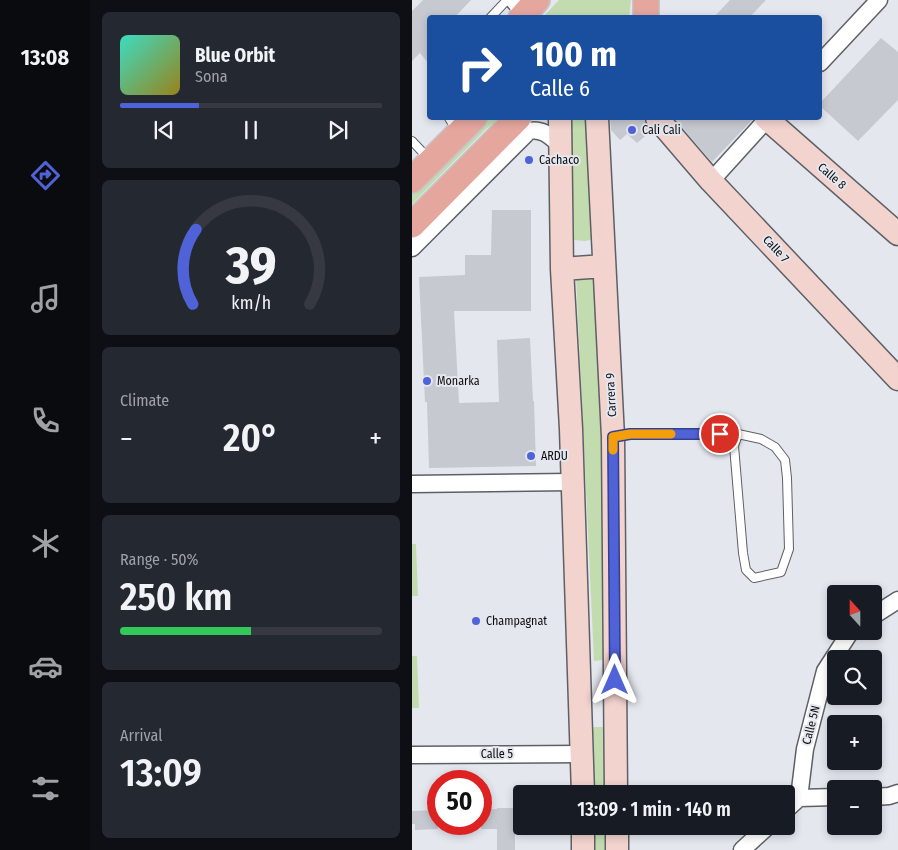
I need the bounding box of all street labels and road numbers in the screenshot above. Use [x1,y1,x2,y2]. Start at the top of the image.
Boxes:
street label: Calle 8 [815,160,849,192]
street label: Calle 7 [760,233,792,265]
street label: Carrera 9 [603,372,619,417]
street label: Calle 5N [799,704,823,746]
street label: Calle 5 [481,747,514,761]

